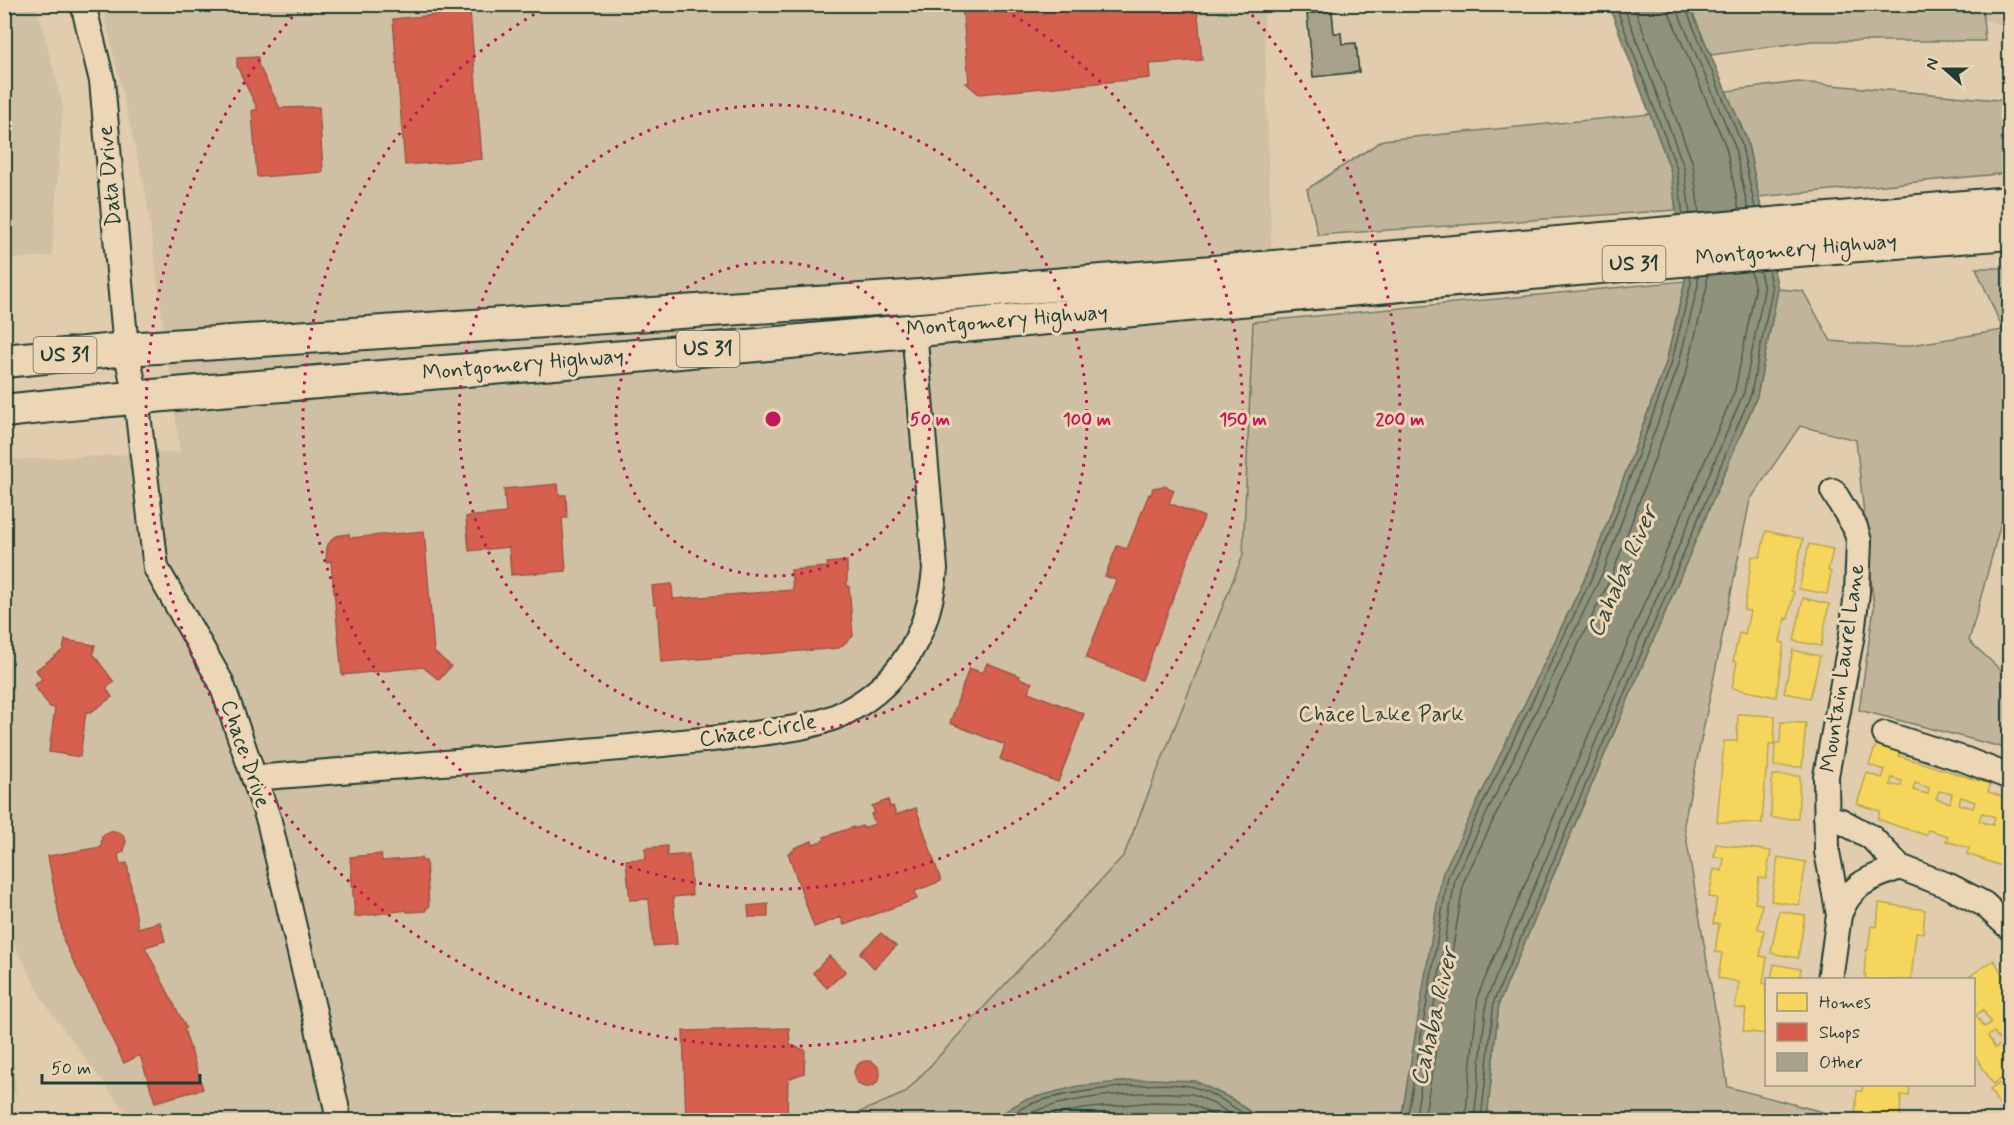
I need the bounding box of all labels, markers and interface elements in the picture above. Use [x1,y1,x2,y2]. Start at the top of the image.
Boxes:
north arrow [1915,39,1975,99]
text: N [1921,55,1944,73]
street label: Data Drive [92,124,128,228]
street label: Montgomery Highway [1694,227,1898,276]
road number: US 31 [1602,246,1666,282]
street label: Montgomery Highway [905,298,1109,347]
road number: US 31 [676,331,740,367]
road number: US 31 [34,337,97,373]
street label: Montgomery Highway [421,342,625,391]
text: 50 m [910,408,950,432]
text: 100 m [1063,408,1111,432]
text: 150 m [1219,408,1267,432]
text: 200 m [1375,408,1425,432]
centre of rings [763,409,783,429]
water label: Cahaba River [1580,498,1667,643]
street label: Mountain Laurel Lane [1815,562,1871,774]
street label: Chace Drive [213,696,277,812]
park label: Chace Lake Park [1298,701,1464,729]
street label: Chace Circle [697,708,819,754]
water label: Cahaba River [1404,941,1467,1089]
legend [1765,978,1975,1086]
text: Homes [1819,991,1871,1015]
text: Shops [1819,1021,1860,1045]
scale bar [42,1047,200,1085]
text: Other [1819,1051,1863,1075]
text: 50 m [51,1057,91,1081]

